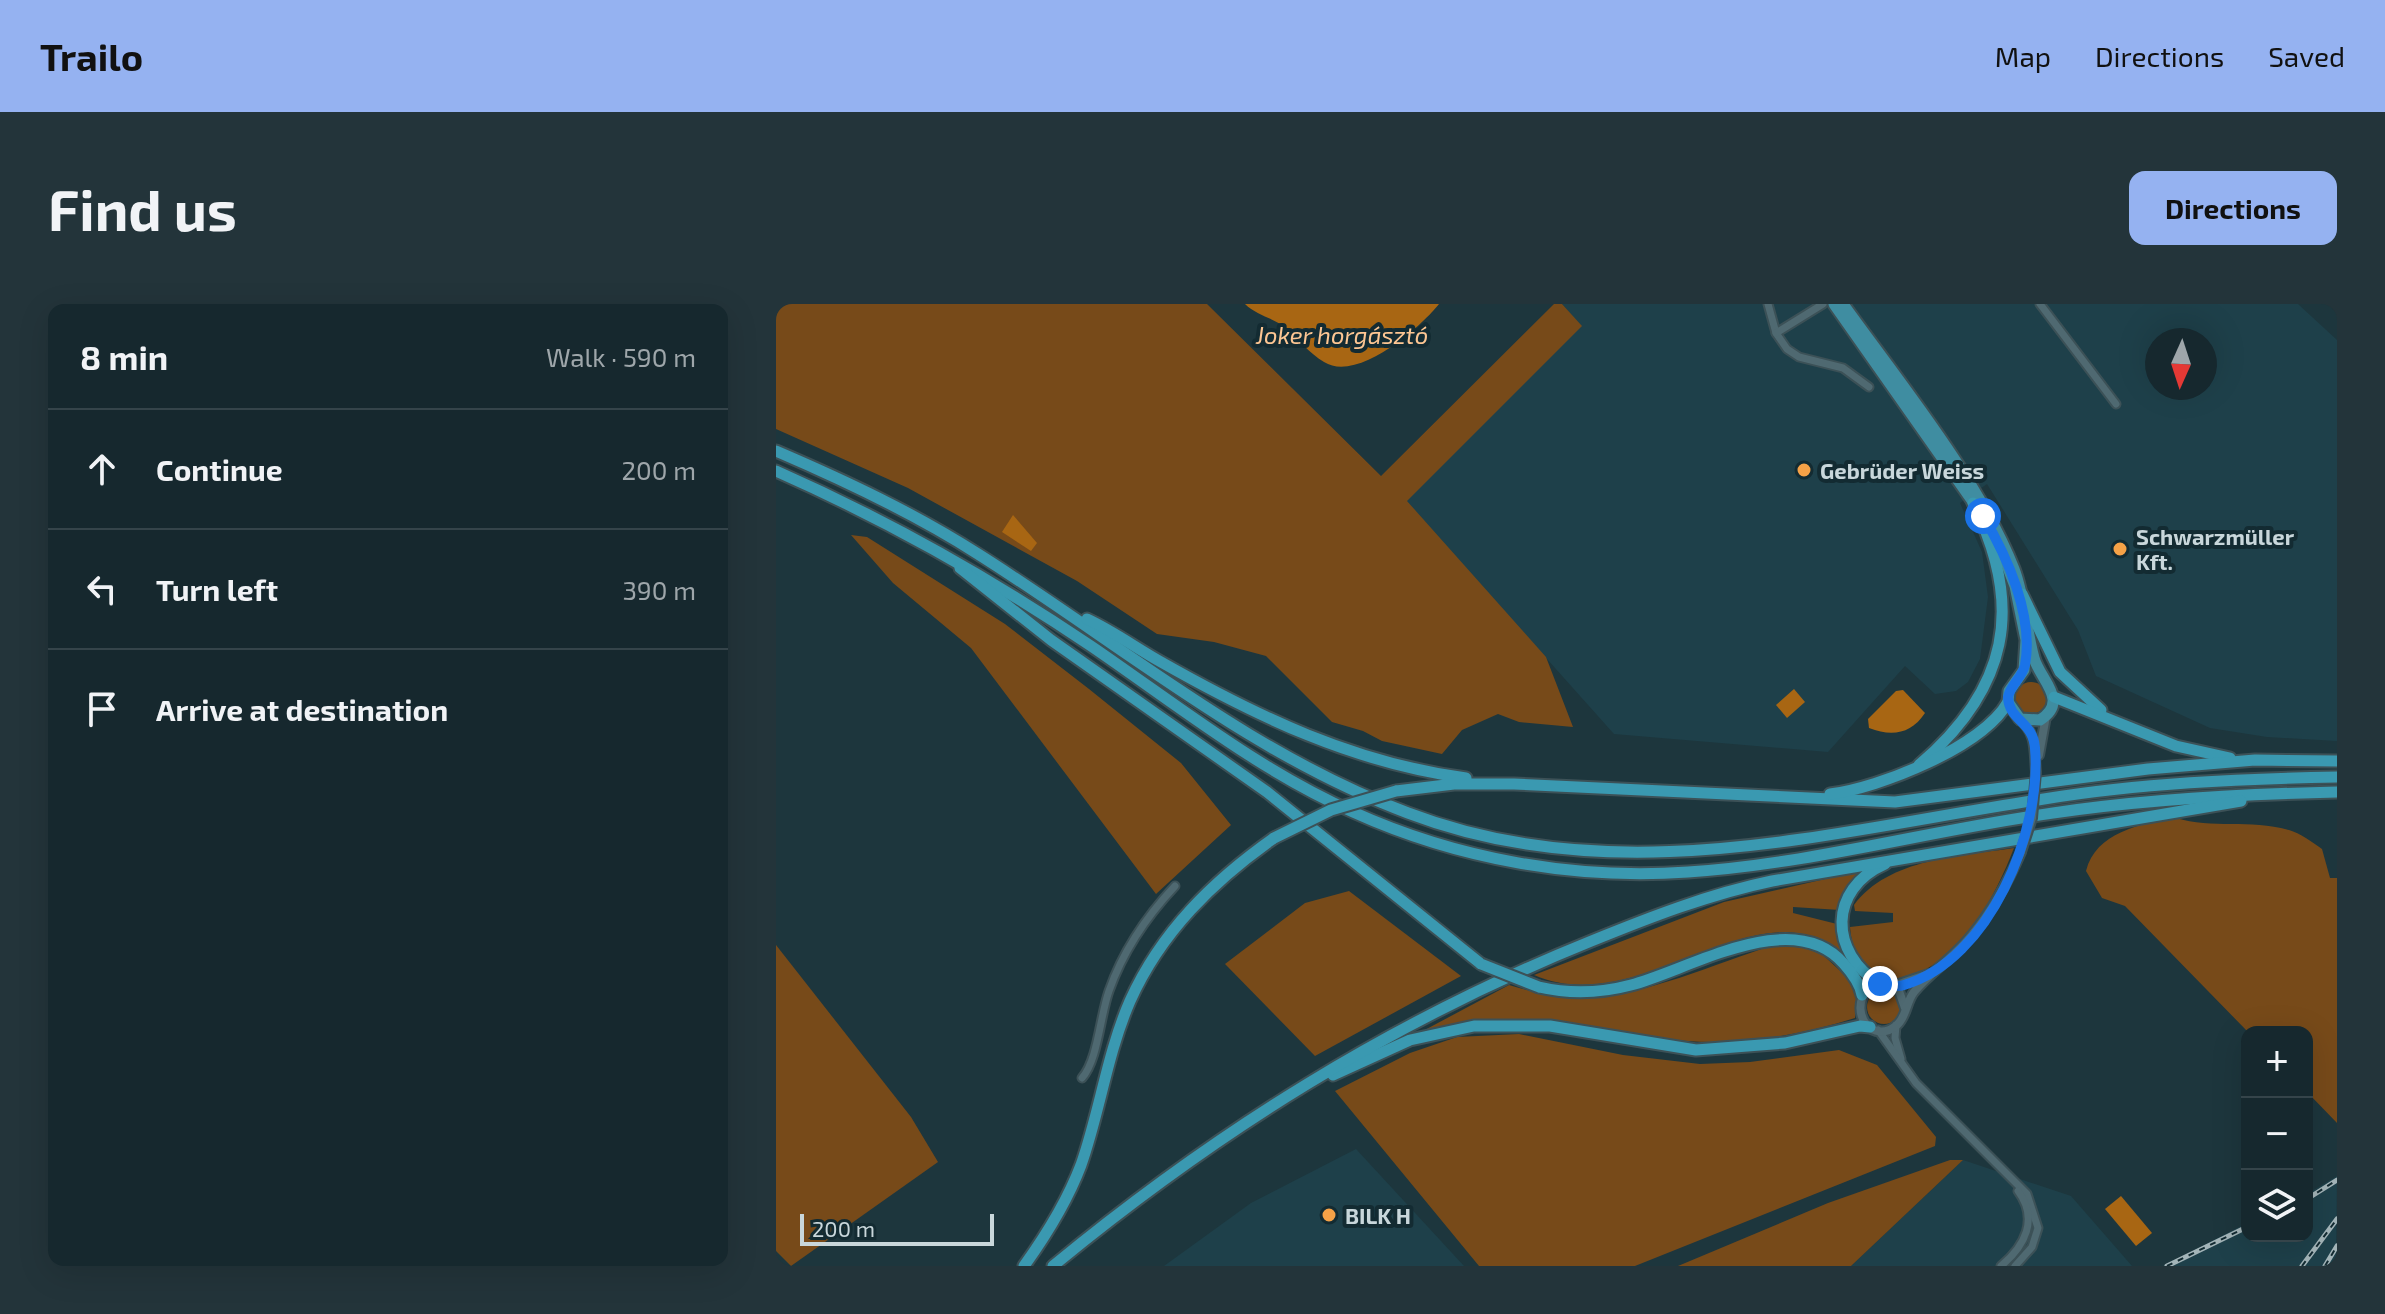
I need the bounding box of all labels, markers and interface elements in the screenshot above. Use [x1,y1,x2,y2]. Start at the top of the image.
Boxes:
text: Trailo [40,33,143,79]
text: Map [1995,39,2051,73]
text: Directions [2095,39,2224,73]
text: Saved [2268,39,2345,73]
button: Directions [2129,171,2337,245]
text: Find us [48,175,237,242]
water label: Joker horgásztó [1255,320,1428,349]
north arrow [2145,328,2217,400]
text: 8 min [80,336,168,377]
text: Walk · 590 m [546,341,696,372]
icon: ahead [80,447,124,491]
text: Continue [156,451,283,487]
text: 200 m [621,454,696,485]
place label: Gebrüder Weiss [1820,457,1984,483]
marker: Gebrüder Weiss [1795,461,1813,479]
route start [1965,498,2001,534]
place label: Schwarzmüller Kft. [2136,523,2295,574]
marker: Schwarzmüller Kft. [2111,540,2129,558]
icon: left [80,567,124,611]
text: Turn left [156,571,278,607]
text: 390 m [622,574,696,605]
icon: arrive [80,687,124,731]
text: Arrive at destination [156,691,448,727]
route end [1862,966,1898,1002]
map controls [2241,1026,2313,1242]
button: + [2241,1026,2313,1098]
button: − [2241,1098,2313,1170]
button: layers [2241,1170,2313,1242]
place label: BILK H [1345,1202,1411,1228]
marker: BILK H [1320,1206,1338,1224]
scale bar [800,1210,994,1246]
text: 200 m [812,1215,875,1241]

